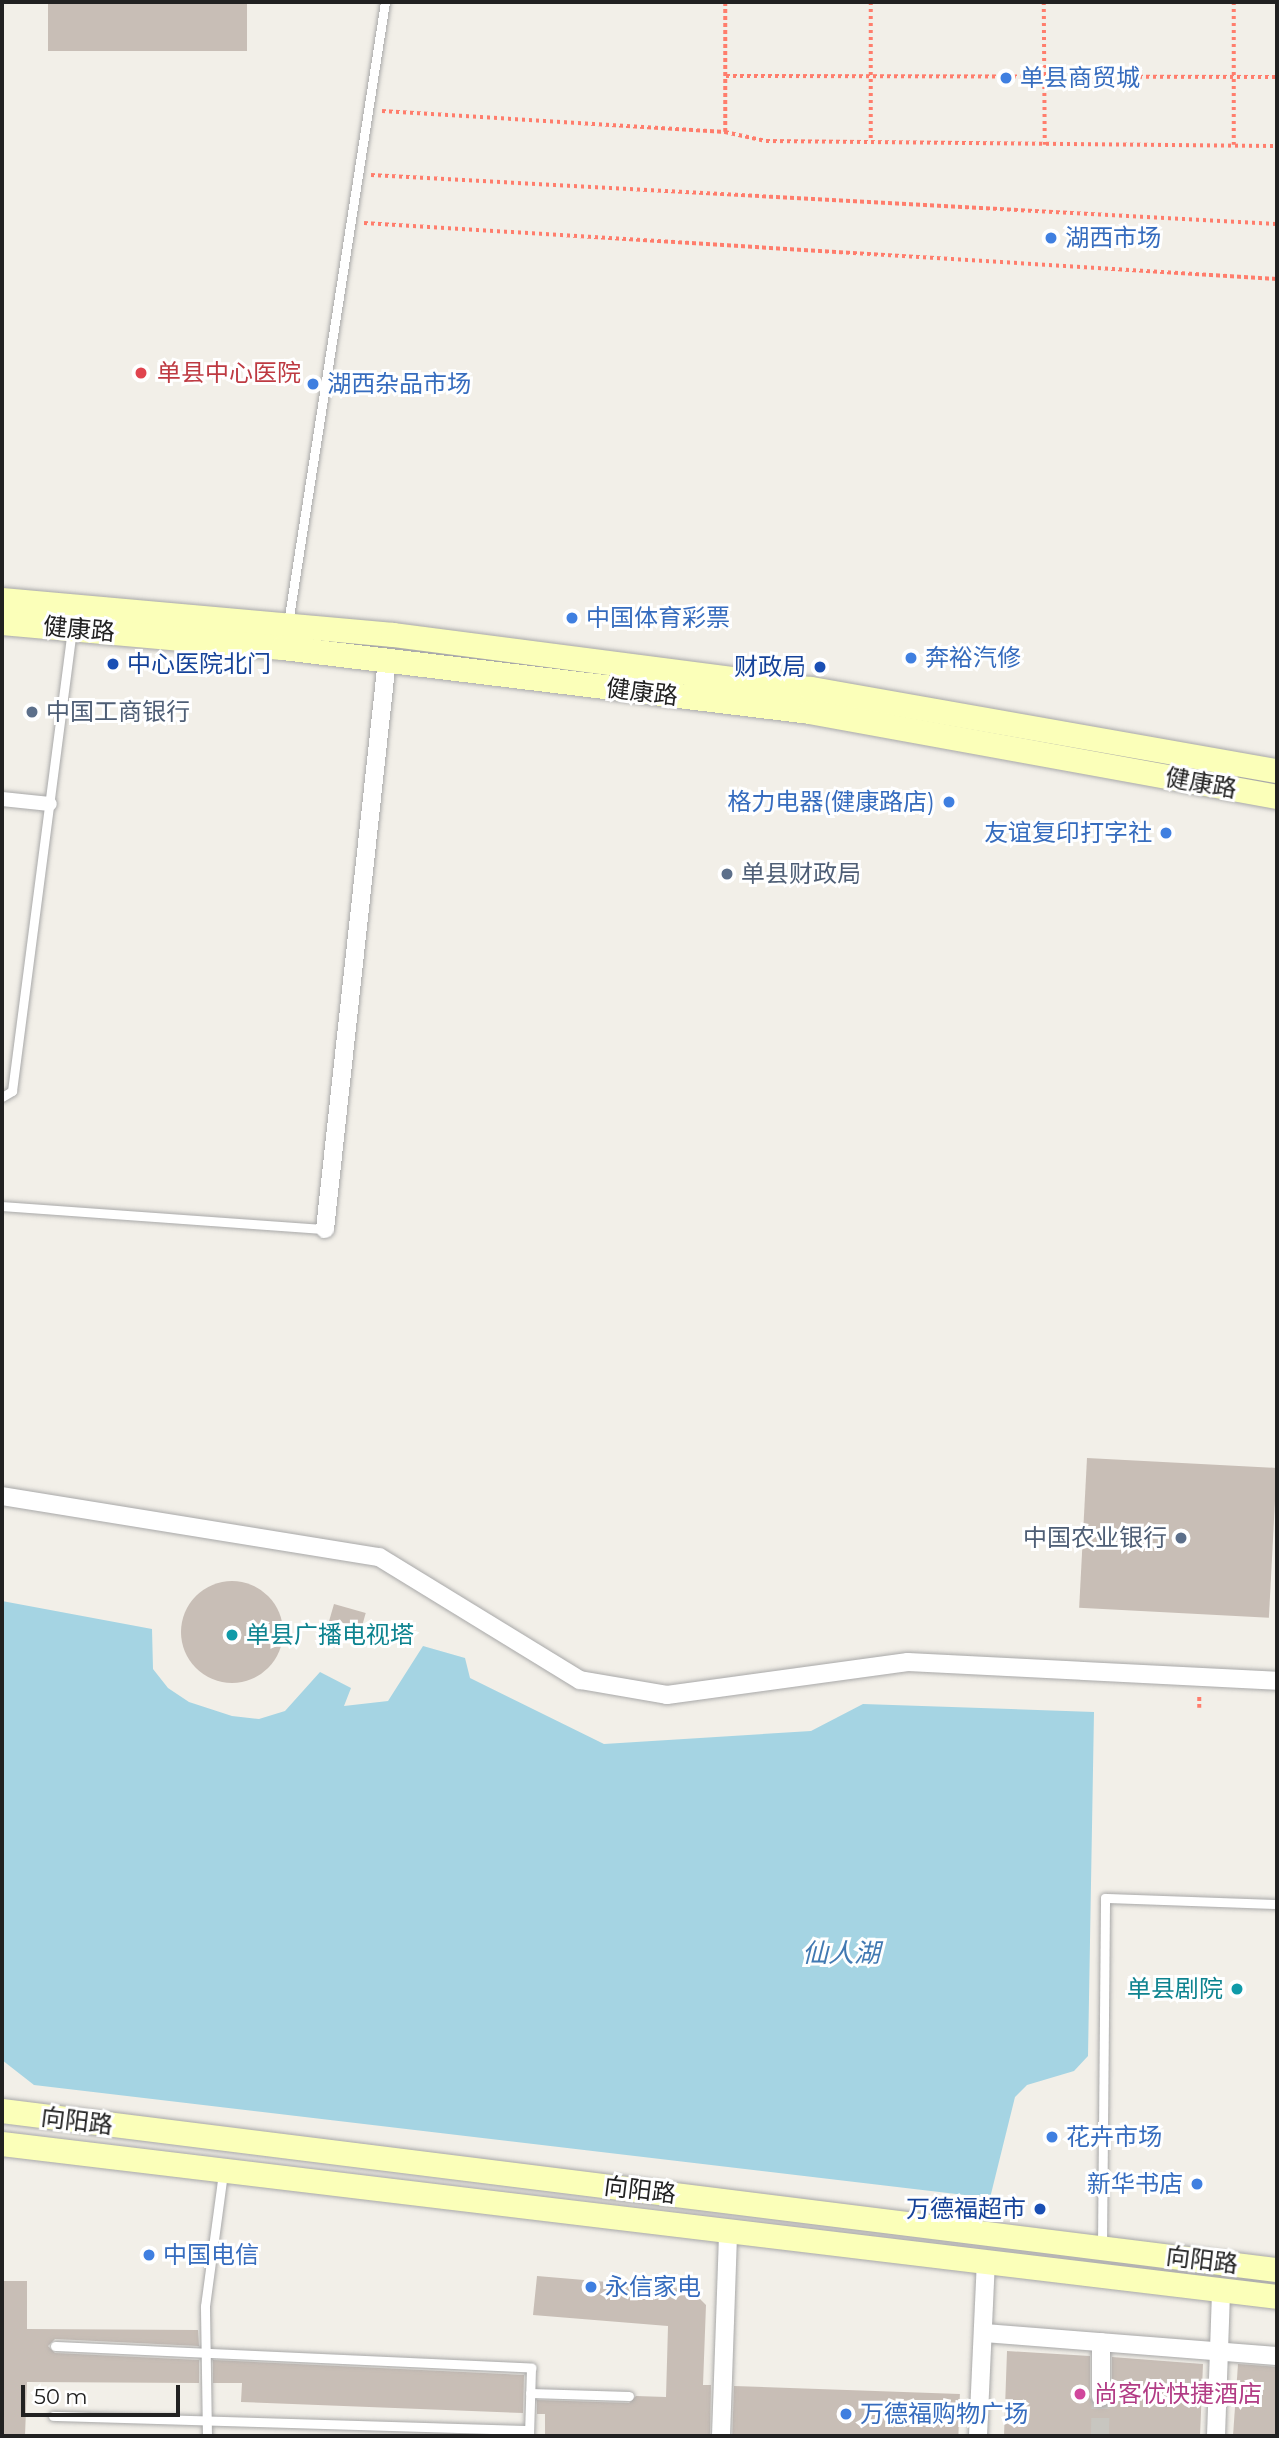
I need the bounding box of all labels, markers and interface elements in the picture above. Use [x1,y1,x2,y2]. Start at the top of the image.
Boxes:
place label: 单县商贸城 [1020,64,1140,92]
marker: 单县商贸城 [998,70,1014,86]
place label: 湖西市场 [1065,224,1161,252]
marker: 湖西市场 [1043,230,1059,246]
place label: 单县中心医院 [157,359,301,387]
marker: 单县中心医院 [131,363,151,383]
place label: 湖西杂品市场 [327,370,471,398]
marker: 湖西杂品市场 [305,376,321,392]
place label: 中国体育彩票 [586,604,730,632]
marker: 中国体育彩票 [564,610,580,626]
street label: 健康路 [42,612,116,646]
place label: 奔裕汽修 [925,644,1021,672]
place label: 中心医院北门 [127,650,271,678]
marker: 奔裕汽修 [903,650,919,666]
place label: 财政局 [734,653,806,681]
marker: 中心医院北门 [105,656,121,672]
marker: 财政局 [812,659,828,675]
street label: 健康路 [605,673,679,711]
place label: 中国工商银行 [46,698,190,726]
marker: 中国工商银行 [24,704,40,720]
street label: 健康路 [1163,763,1239,803]
place label: 格力电器(健康路店) [727,788,935,816]
marker: 格力电器(健康路店) [941,794,957,810]
place label: 友谊复印打字社 [984,819,1152,847]
marker: 友谊复印打字社 [1158,825,1174,841]
place label: 单县财政局 [741,860,861,888]
marker: 单县财政局 [719,866,735,882]
place label: 中国农业银行 [1023,1524,1167,1552]
marker: 中国农业银行 [1173,1530,1189,1546]
place label: 单县广播电视塔 [246,1621,414,1649]
marker: 单县广播电视塔 [224,1627,240,1643]
water label: 仙人湖 [802,1938,880,1970]
place label: 单县剧院 [1127,1975,1223,2003]
marker: 单县剧院 [1229,1981,1245,1997]
street label: 向阳路 [40,2102,114,2140]
place label: 花卉市场 [1066,2123,1162,2151]
marker: 花卉市场 [1044,2129,1060,2145]
place label: 新华书店 [1087,2170,1183,2198]
street label: 向阳路 [603,2171,677,2209]
marker: 新华书店 [1189,2176,1205,2192]
place label: 万德福超市 [906,2195,1026,2223]
marker: 万德福超市 [1032,2201,1048,2217]
place label: 中国电信 [163,2241,259,2269]
street label: 向阳路 [1165,2241,1239,2279]
marker: 中国电信 [141,2247,157,2263]
place label: 永信家电 [605,2273,701,2301]
marker: 永信家电 [583,2279,599,2295]
scale bar [24,2372,184,2416]
place label: 尚客优快捷酒店 [1094,2380,1262,2408]
text: 50 m [34,2384,88,2409]
marker: 尚客优快捷酒店 [1072,2386,1088,2402]
place label: 万德福购物广场 [860,2400,1028,2428]
marker: 万德福购物广场 [838,2406,854,2422]

